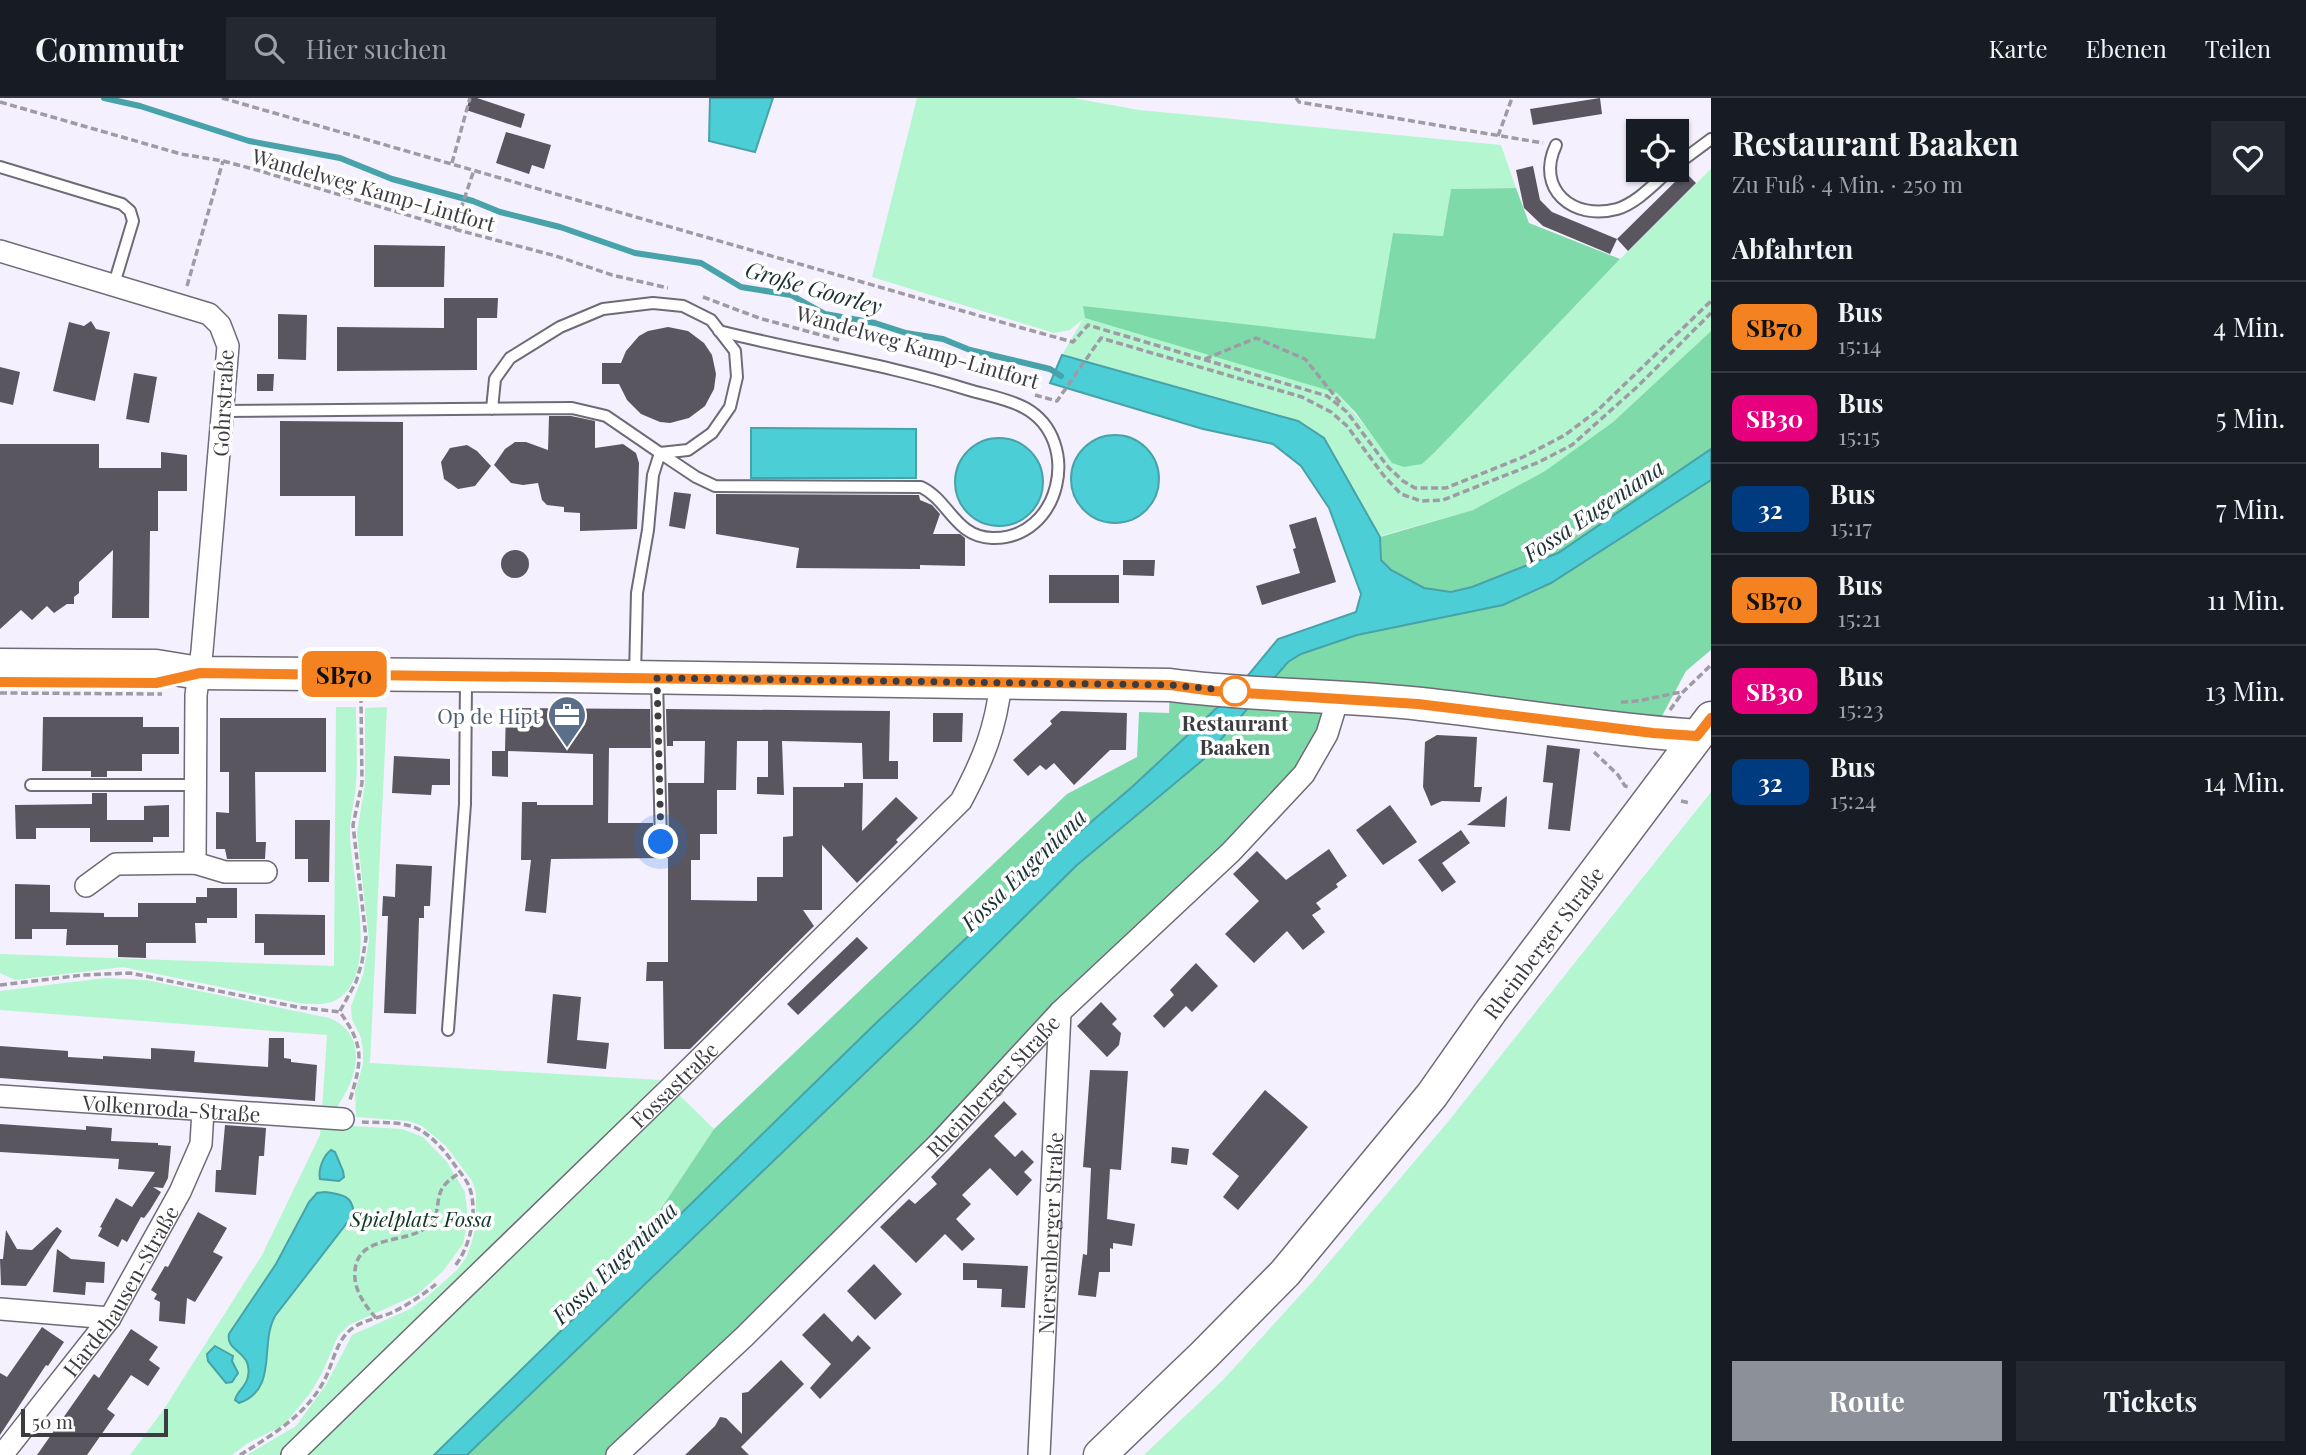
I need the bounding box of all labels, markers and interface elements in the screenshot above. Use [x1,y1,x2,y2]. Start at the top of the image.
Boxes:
search box [226,17,716,80]
text: Commutr [35,26,184,70]
icon: search [250,29,288,67]
text: Hier suchen [306,31,447,66]
text: Karte [1989,32,2048,64]
text: Ebenen [2086,32,2167,64]
text: Teilen [2205,32,2271,64]
map controls [1626,119,1689,182]
button: locate [1626,119,1689,182]
text: Restaurant Baaken [1732,120,2019,164]
button: heart [2211,121,2285,195]
street label: Wandelweg Kamp-Lintfort [248,141,499,237]
text: Zu Fuß · 4 Min. · 250 m [1732,168,1963,199]
text: Abfahrten [1732,231,1853,266]
water label: Große Goorley [742,253,886,321]
text: Bus [1838,294,1883,329]
street label: Wandelweg Kamp-Lintfort [792,298,1043,394]
text: 4 Min. [2213,309,2285,344]
text: SB70 [1746,311,1803,343]
text: 15:14 [1838,329,1881,360]
street label: Gohrstraße [205,349,239,457]
text: Bus [1838,385,1884,420]
text: 5 Min. [2216,400,2285,435]
text: SB30 [1746,402,1803,434]
text: 15:15 [1838,420,1880,451]
water label: Fossa Eugeniana [1516,451,1669,569]
text: Bus [1830,476,1875,511]
text: 7 Min. [2216,491,2285,526]
text: 32 [1758,493,1783,525]
text: 15:17 [1830,511,1872,542]
text: Bus [1838,567,1883,602]
text: 11 Min. [2207,582,2285,617]
text: SB70 [1746,584,1803,616]
text: 15:21 [1838,602,1881,633]
line badge: SB70 [295,651,393,697]
text: SB70 [316,658,372,690]
text: Bus [1838,658,1884,693]
text: 13 Min. [2205,673,2285,708]
text: SB30 [1746,675,1803,707]
marker: Restaurant Baaken [1220,676,1250,706]
text: 15:23 [1838,693,1884,724]
office icon: Op de Hipt [546,694,588,749]
place label: Op de Hipt [437,701,541,729]
place label: Restaurant Baaken [1182,708,1289,760]
text: Bus [1830,749,1875,784]
text: 14 Min. [2204,764,2285,799]
text: 32 [1758,766,1783,798]
text: 15:24 [1830,784,1876,815]
water label: Fossa Eugeniana [953,801,1093,938]
your location [643,824,678,859]
street label: Rheinberger Straße [1476,860,1609,1024]
street label: Rheinberger Straße [919,1008,1065,1163]
street label: Fossastraße [624,1035,723,1133]
street label: Volkenroda-Straße [81,1088,262,1127]
street label: Niersenberger Straße [1031,1132,1068,1335]
water label: Fossa Eugeniana [544,1194,684,1331]
street label: Hardehausen-Straße [56,1200,184,1382]
park label: Spielplatz Fossa [349,1204,492,1232]
button: Route [1732,1361,2002,1441]
button: Tickets [2016,1361,2285,1441]
scale bar [21,1406,168,1438]
text: 50 m [32,1408,73,1434]

